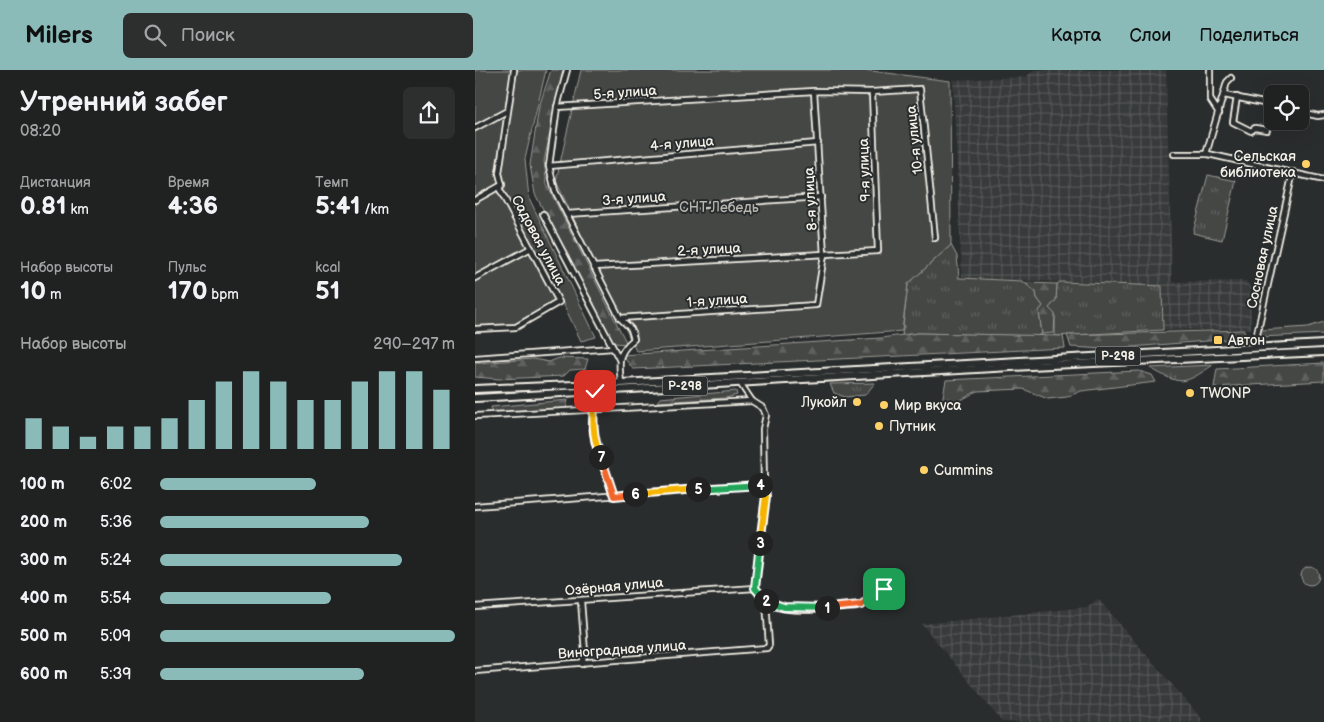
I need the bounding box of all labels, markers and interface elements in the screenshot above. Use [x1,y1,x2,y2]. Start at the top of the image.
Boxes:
search box [123,13,473,58]
text: Milers [25,21,93,50]
icon: search [141,21,169,49]
text: Поиск [181,24,235,47]
text: Карта [1051,25,1101,46]
text: Слои [1129,25,1171,46]
text: Поделиться [1199,25,1299,46]
street label: 5-я улица [593,82,658,103]
map controls [1264,85,1309,130]
button: locate [1264,85,1309,130]
text: Утренний забег [20,86,228,119]
button: share [403,87,455,139]
street label: 10-я улица [902,104,927,175]
text: 08:20 [20,122,61,141]
street label: 4-я улица [649,132,715,155]
street label: 9-я улица [855,137,874,202]
place label: Сельская библиотека [1220,148,1297,181]
marker: Сельская библиотека [1300,158,1312,170]
street label: 8-я улица [800,166,821,231]
text: Дистанция [20,174,91,191]
text: Время [168,174,209,191]
text: Темп [315,174,349,191]
street label: 3-я улица [602,188,667,209]
text: 0.81 [20,191,67,222]
text: 4:36 [168,191,218,222]
text: 5:41 [315,191,361,222]
street label: Садовая улица [508,192,570,289]
park label: СНТ Лебедь [679,199,759,216]
text: km [67,201,89,218]
text: /km [361,201,389,218]
street label: Сосновая улица [1243,203,1282,310]
street label: 2-я улица [677,239,742,260]
text: Набор высоты [20,259,113,276]
text: Пульс [168,259,206,276]
text: kcal [315,259,340,276]
text: 10 [20,276,46,307]
text: 170 [168,276,208,307]
text: 51 [315,276,340,307]
text: m [46,286,61,303]
text: bpm [208,286,239,303]
street label: 1-я улица [686,290,749,311]
place label: Автон [1227,332,1265,349]
marker: Автон [1212,334,1224,346]
text: Набор высоты [20,335,127,354]
text: 290–297 m [373,335,455,354]
road number: Р-298 [1095,346,1141,366]
pin [574,370,616,412]
road number: Р-298 [663,376,707,396]
icon: check [581,377,609,405]
place label: TWONP [1200,385,1251,402]
marker: TWONP [1184,387,1196,399]
place label: Лукойл [800,394,847,411]
marker: Лукойл [851,396,863,408]
place label: Мир вкуса [894,397,962,414]
marker: Мир вкуса [878,399,890,411]
place label: Путник [889,418,936,435]
marker: Путник [873,420,885,432]
pin: 7 [589,444,613,470]
text: 7 [598,449,605,466]
place label: Cummins [934,462,993,479]
marker: Cummins [918,464,930,476]
pin: 4 [747,472,773,498]
text: 100 m [20,475,65,494]
text: 6:02 [100,475,132,494]
pin: 5 [685,476,711,502]
text: 4 [756,477,765,494]
text: 5 [694,481,703,498]
pin: 6 [623,482,647,506]
text: 6 [631,486,640,503]
text: 200 m [20,513,67,532]
text: 5:36 [100,513,132,532]
pin: 3 [747,530,773,556]
text: 3 [756,535,765,552]
text: 300 m [20,551,67,570]
text: 5:24 [100,551,131,570]
pin [863,568,905,610]
street label: Озёрная улица [564,574,665,599]
icon: arrive [870,575,898,603]
pin: 2 [753,588,779,614]
text: 400 m [20,589,67,608]
text: 5:54 [100,589,131,608]
text: 2 [762,593,771,610]
pin: 1 [815,596,839,620]
text: 1 [825,600,830,617]
text: 500 m [20,627,67,646]
text: 5:09 [100,627,131,646]
street label: Виноградная улица [557,636,687,662]
text: 600 m [20,665,68,684]
text: 5:39 [100,665,132,684]

